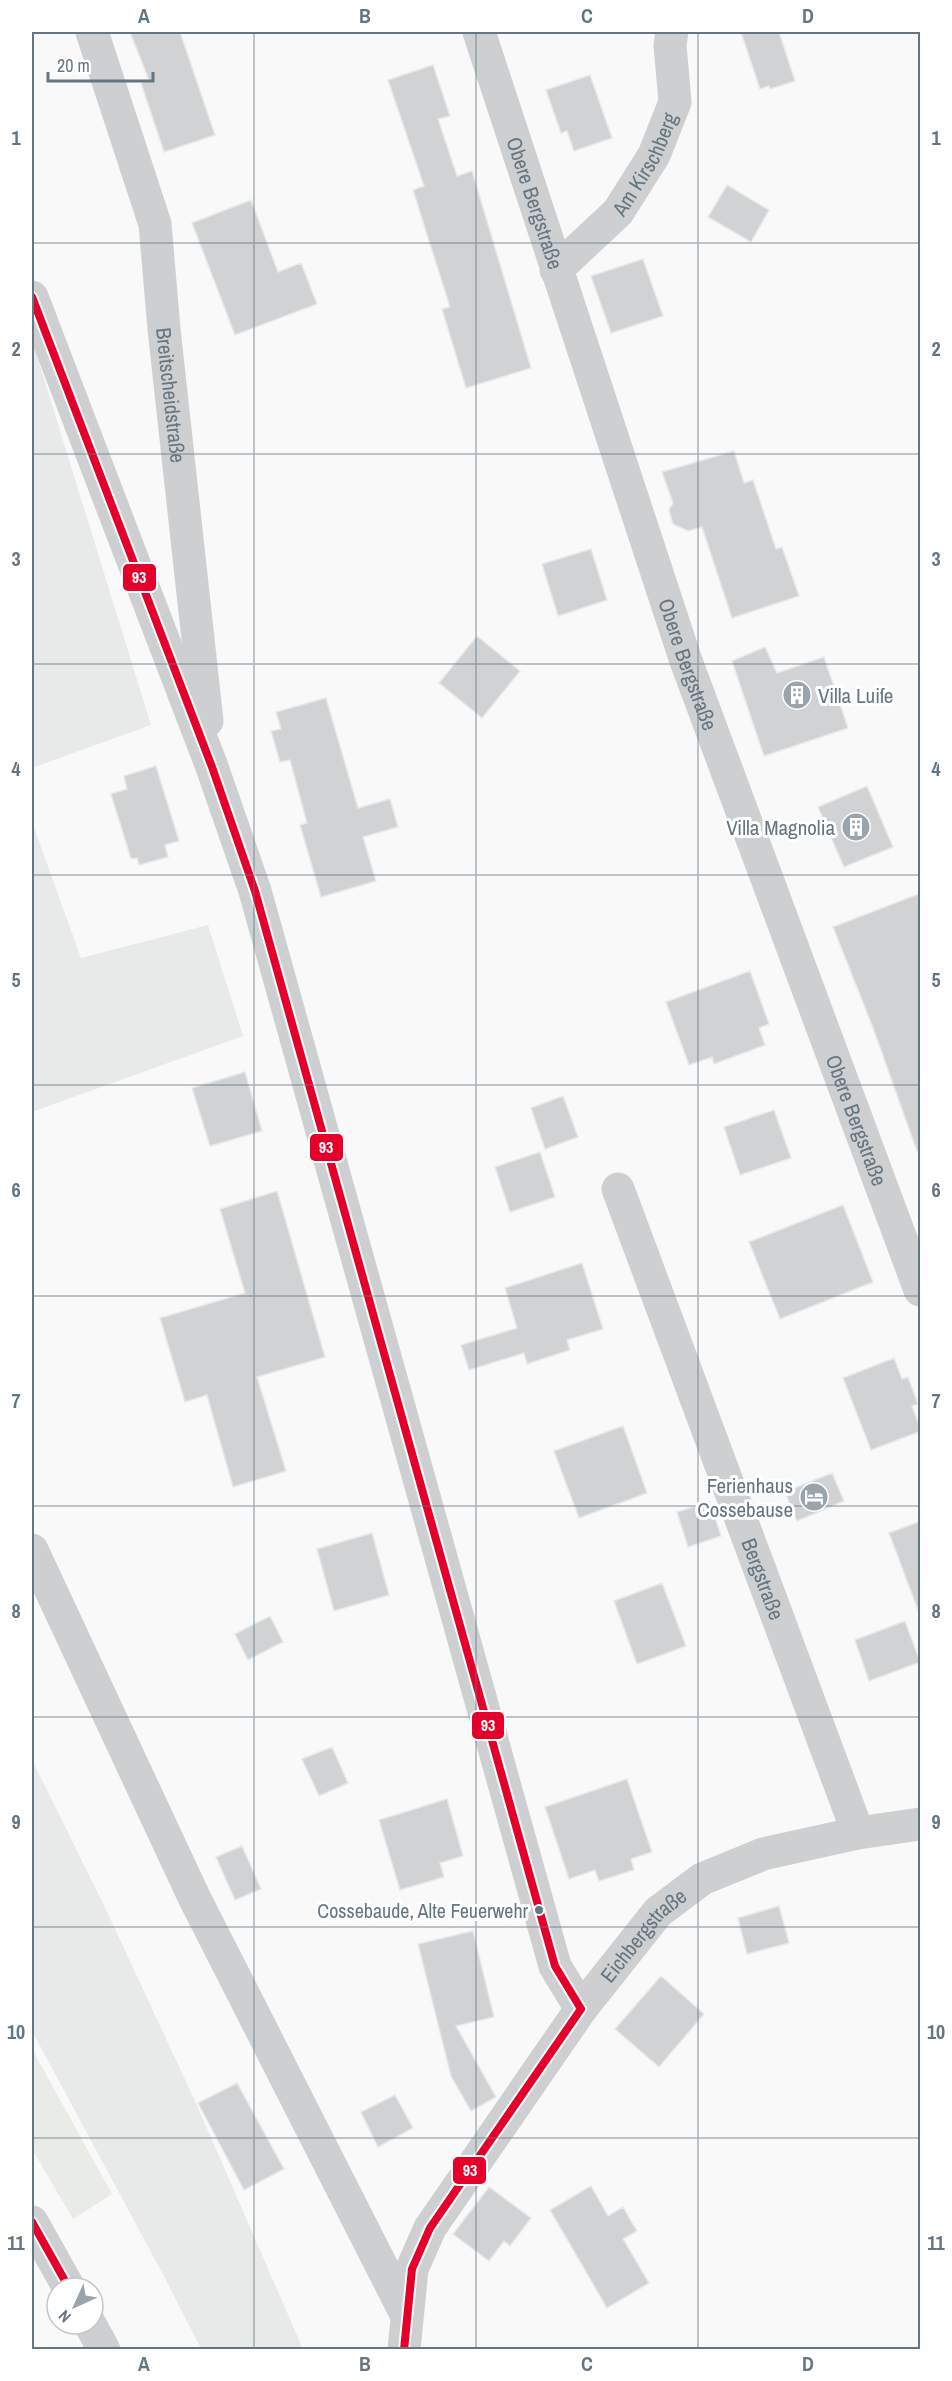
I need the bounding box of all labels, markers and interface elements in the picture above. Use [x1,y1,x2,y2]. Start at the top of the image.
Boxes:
text: A [138,2,150,29]
text: B [359,2,371,29]
text: C [581,2,593,29]
text: D [802,2,814,29]
scale bar [48,45,153,83]
text: 20 m [57,53,90,78]
street label: Am Kirschberg [604,108,684,222]
text: 1 [11,124,21,151]
text: 1 [931,124,941,151]
street label: Obere Bergstraße [500,133,571,273]
street label: Breitscheidstraße [149,326,193,464]
text: 2 [11,335,21,362]
text: 2 [931,335,941,362]
text: 3 [11,545,21,572]
text: 3 [931,545,941,572]
line badge: 93 [122,563,157,592]
text: 93 [132,566,146,588]
street label: Obere Bergstraße [652,595,725,734]
building icon: Villa Luiſe [781,679,813,711]
place label: Villa Luiſe [818,681,893,710]
text: 4 [11,755,21,782]
text: 4 [931,755,941,782]
building icon: Villa Magnolia [840,811,872,843]
place label: Villa Magnolia [726,813,835,842]
text: 5 [11,966,21,993]
text: 5 [931,966,941,993]
street label: Obere Bergstraße [819,1050,894,1190]
line badge: 93 [309,1133,344,1162]
text: 93 [319,1136,333,1158]
text: 6 [11,1176,21,1203]
text: 6 [931,1176,941,1203]
text: 7 [11,1387,21,1414]
text: 7 [931,1387,941,1414]
place label: Ferienhaus Cossebause [697,1471,793,1524]
hotel icon: Ferienhaus Cossebause [798,1481,830,1513]
street label: Bergstraße [735,1534,792,1624]
text: 8 [11,1597,21,1624]
text: 8 [931,1597,941,1624]
line badge: 93 [471,1711,505,1740]
text: 93 [481,1714,495,1736]
text: 9 [11,1808,21,1835]
text: 9 [931,1808,941,1835]
street label: Eichbergstraße [593,1881,692,1988]
place label: Cossebaude, Alte Feuerwehr [317,1897,529,1924]
marker: Cossebaude, Alte Feuerwehr [533,1904,545,1916]
text: 10 [7,2018,25,2045]
text: 10 [927,2018,945,2045]
line badge: 93 [452,2156,487,2185]
text: 93 [463,2159,477,2181]
text: 11 [7,2229,26,2256]
text: 11 [927,2229,946,2256]
north arrow [45,2276,105,2336]
text: N [53,2305,76,2328]
text: A [138,2350,150,2377]
text: B [359,2350,371,2377]
text: C [581,2350,593,2377]
text: D [802,2350,814,2377]

